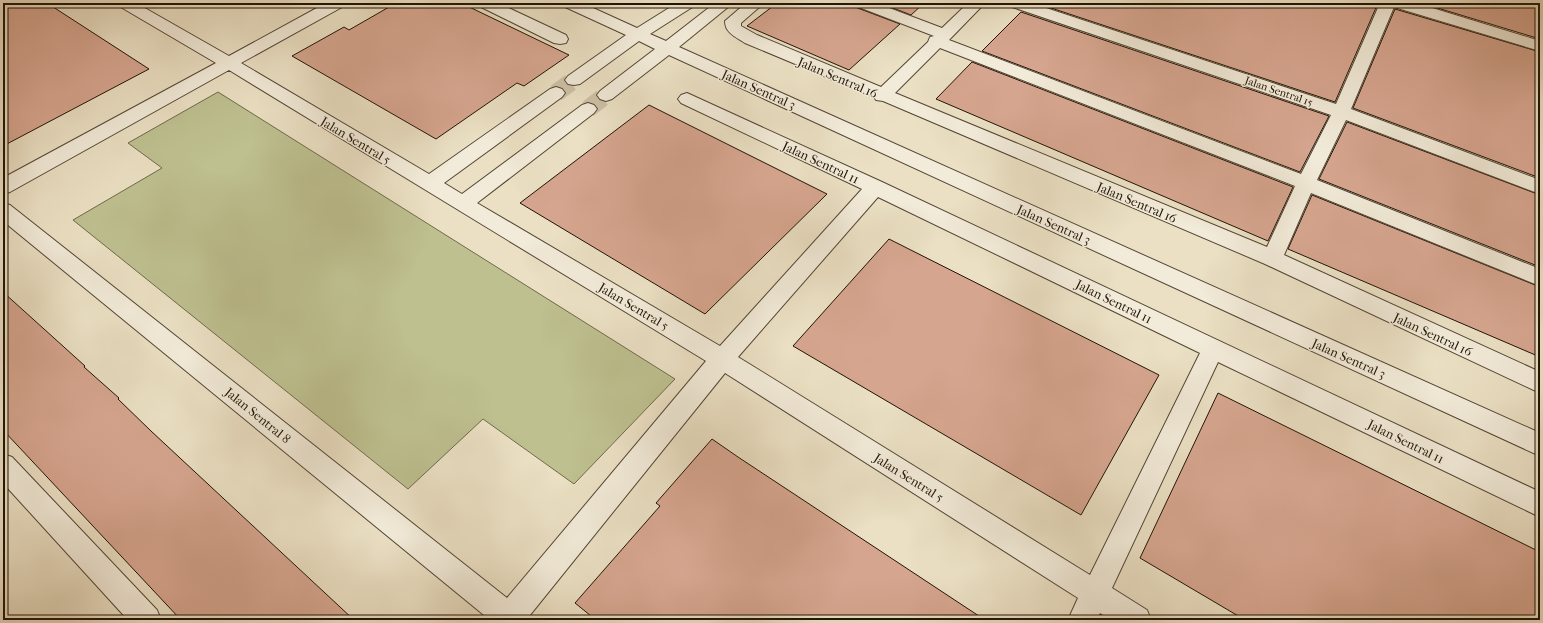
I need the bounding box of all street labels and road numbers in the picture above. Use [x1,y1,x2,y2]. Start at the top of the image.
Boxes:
street label: Jalan Sentral 16 [795,53,881,101]
street label: Jalan Sentral 3 [719,66,798,112]
street label: Jalan Sentral 15 [1242,73,1315,109]
street label: Jalan Sentral 5 [317,113,394,167]
street label: Jalan Sentral 11 [779,138,862,187]
street label: Jalan Sentral 16 [1094,178,1180,226]
street label: Jalan Sentral 3 [1014,201,1093,247]
street label: Jalan Sentral 11 [1072,276,1154,326]
street label: Jalan Sentral 5 [595,279,672,333]
street label: Jalan Sentral 16 [1390,309,1476,360]
street label: Jalan Sentral 3 [1309,335,1388,381]
street label: Jalan Sentral 8 [221,384,294,446]
street label: Jalan Sentral 11 [1364,416,1446,466]
street label: Jalan Sentral 5 [870,450,947,505]

